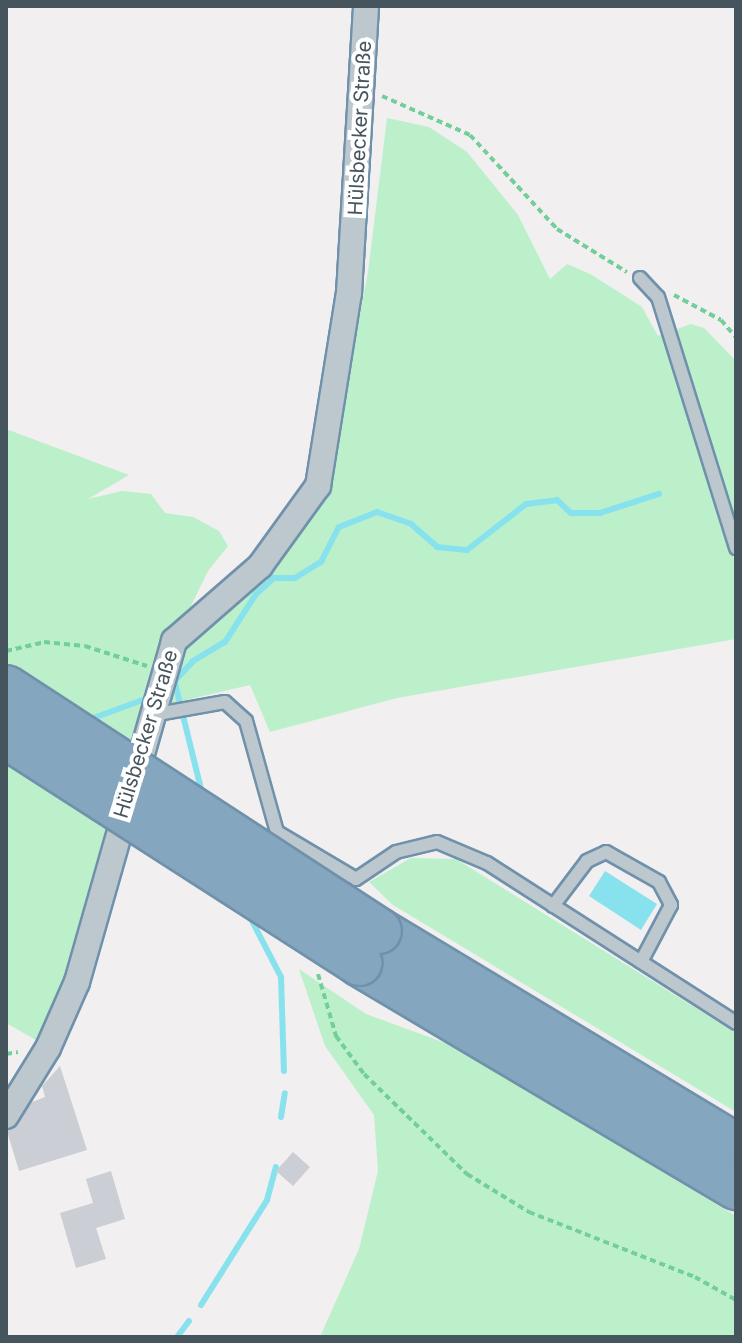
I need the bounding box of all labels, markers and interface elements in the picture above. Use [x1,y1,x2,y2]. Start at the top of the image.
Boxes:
street label: Hülsbecker Straße [343,40,377,216]
street label: Hülsbecker Straße [109,647,183,821]

